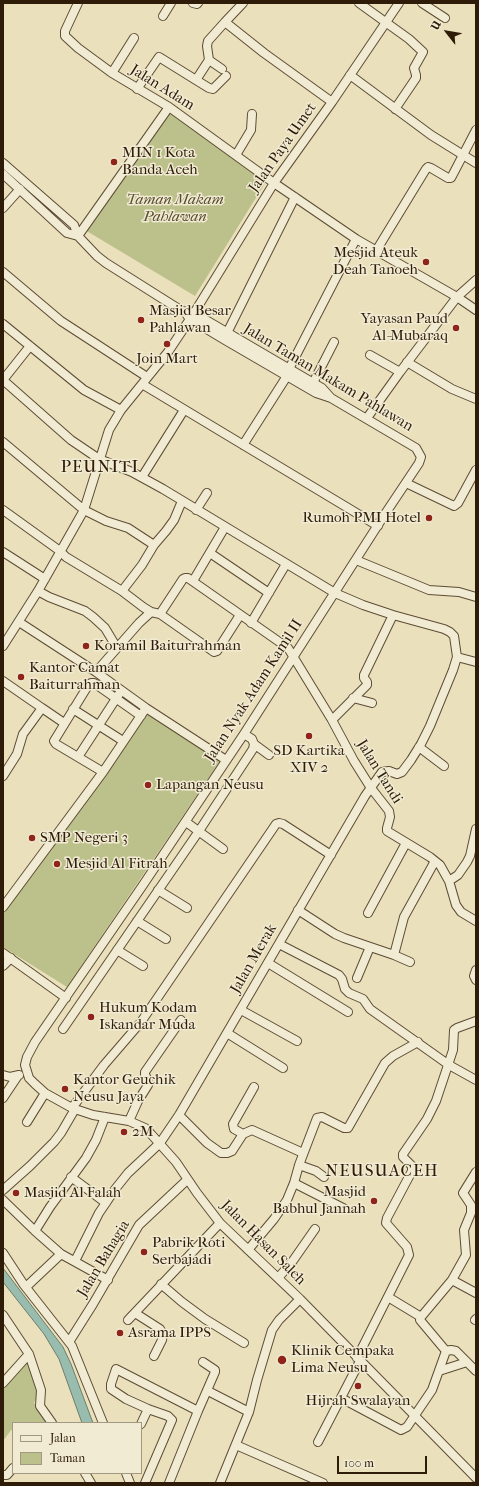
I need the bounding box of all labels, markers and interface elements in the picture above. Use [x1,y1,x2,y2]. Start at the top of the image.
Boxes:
north arrow [427,12,467,52]
text: U [429,19,444,33]
street label: Jalan Adam [126,61,198,115]
street label: Jalan Paya Umet [245,100,321,196]
place label: MIN 1 Kota Banda Aceh [122,144,198,179]
marker: MIN 1 Kota Banda Aceh [109,157,119,167]
park label: Taman Makam Pahlawan [126,191,224,226]
place label: Mesjid Ateuk Deah Tanoeh [333,244,418,279]
marker: Mesjid Ateuk Deah Tanoeh [421,257,431,267]
place label: Masjid Besar Pahlawan [149,302,231,337]
place label: Yayasan Paud Al-Mubaraq [361,310,448,345]
marker: Masjid Besar Pahlawan [136,315,146,325]
street label: Jalan Taman Makam Pahlawan [240,320,416,436]
marker: Yayasan Paud Al-Mubaraq [451,323,461,333]
marker: Join Mart [162,339,172,349]
place label: Join Mart [136,350,198,368]
district label: PEUNITI [61,458,139,478]
place label: Rumoh PMI Hotel [303,509,421,527]
marker: Rumoh PMI Hotel [424,513,434,523]
street label: Jalan Nyak Adam Kamil II [201,616,307,766]
place label: Koramil Baiturrahman [94,637,241,655]
marker: Koramil Baiturrahman [81,641,91,651]
place label: Kantor Camat Baiturrahman [29,659,120,694]
marker: Kantor Camat Baiturrahman [16,672,26,682]
marker: SD Kartika XIV 2 [304,731,314,741]
street label: Jalan Tandi [352,737,406,807]
place label: SD Kartika XIV 2 [273,742,345,777]
place label: Lapangan Neusu [156,776,264,794]
marker: Lapangan Neusu [143,780,153,790]
place label: SMP Negeri 3 [40,829,128,847]
marker: SMP Negeri 3 [27,833,37,843]
place label: Mesjid Al Fitrah [65,855,168,873]
marker: Mesjid Al Fitrah [52,859,62,869]
street label: Jalan Merak [227,921,281,997]
place label: Hukum Kodam Iskandar Muda [99,999,197,1034]
marker: Hukum Kodam Iskandar Muda [86,1012,96,1022]
place label: Kantor Geuchik Neusu Jaya [73,1071,176,1106]
marker: Kantor Geuchik Neusu Jaya [60,1084,70,1094]
place label: 2M [132,1123,153,1141]
marker: 2M [119,1127,129,1137]
district label: NEUSUACEH [325,1162,439,1182]
place label: Masjid Babhul Jannah [272,1183,366,1218]
place label: Masjid Al Falah [24,1184,121,1202]
marker: Masjid Al Falah [11,1188,21,1198]
marker: Masjid Babhul Jannah [369,1196,379,1206]
street label: Jalan Hasan Saleh [217,1197,309,1289]
street label: Jalan Bahagia [74,1217,134,1301]
place label: Pabrik Roti Serbajadi [152,1234,225,1269]
marker: Pabrik Roti Serbajadi [139,1247,149,1257]
place label: Asrama IPPS [128,1324,211,1342]
marker: Asrama IPPS [115,1328,125,1338]
place label: Klinik Cempaka Lima Neusu [291,1342,394,1377]
marker: Klinik Cempaka Lima Neusu [276,1354,288,1366]
marker: Hijrah Swalayan [353,1381,363,1391]
place label: Hijrah Swalayan [306,1392,410,1410]
legend [12,1422,142,1474]
text: Jalan [50,1431,76,1445]
scale bar [339,1448,429,1474]
text: Taman [50,1451,85,1465]
text: 100 m [344,1456,374,1470]

